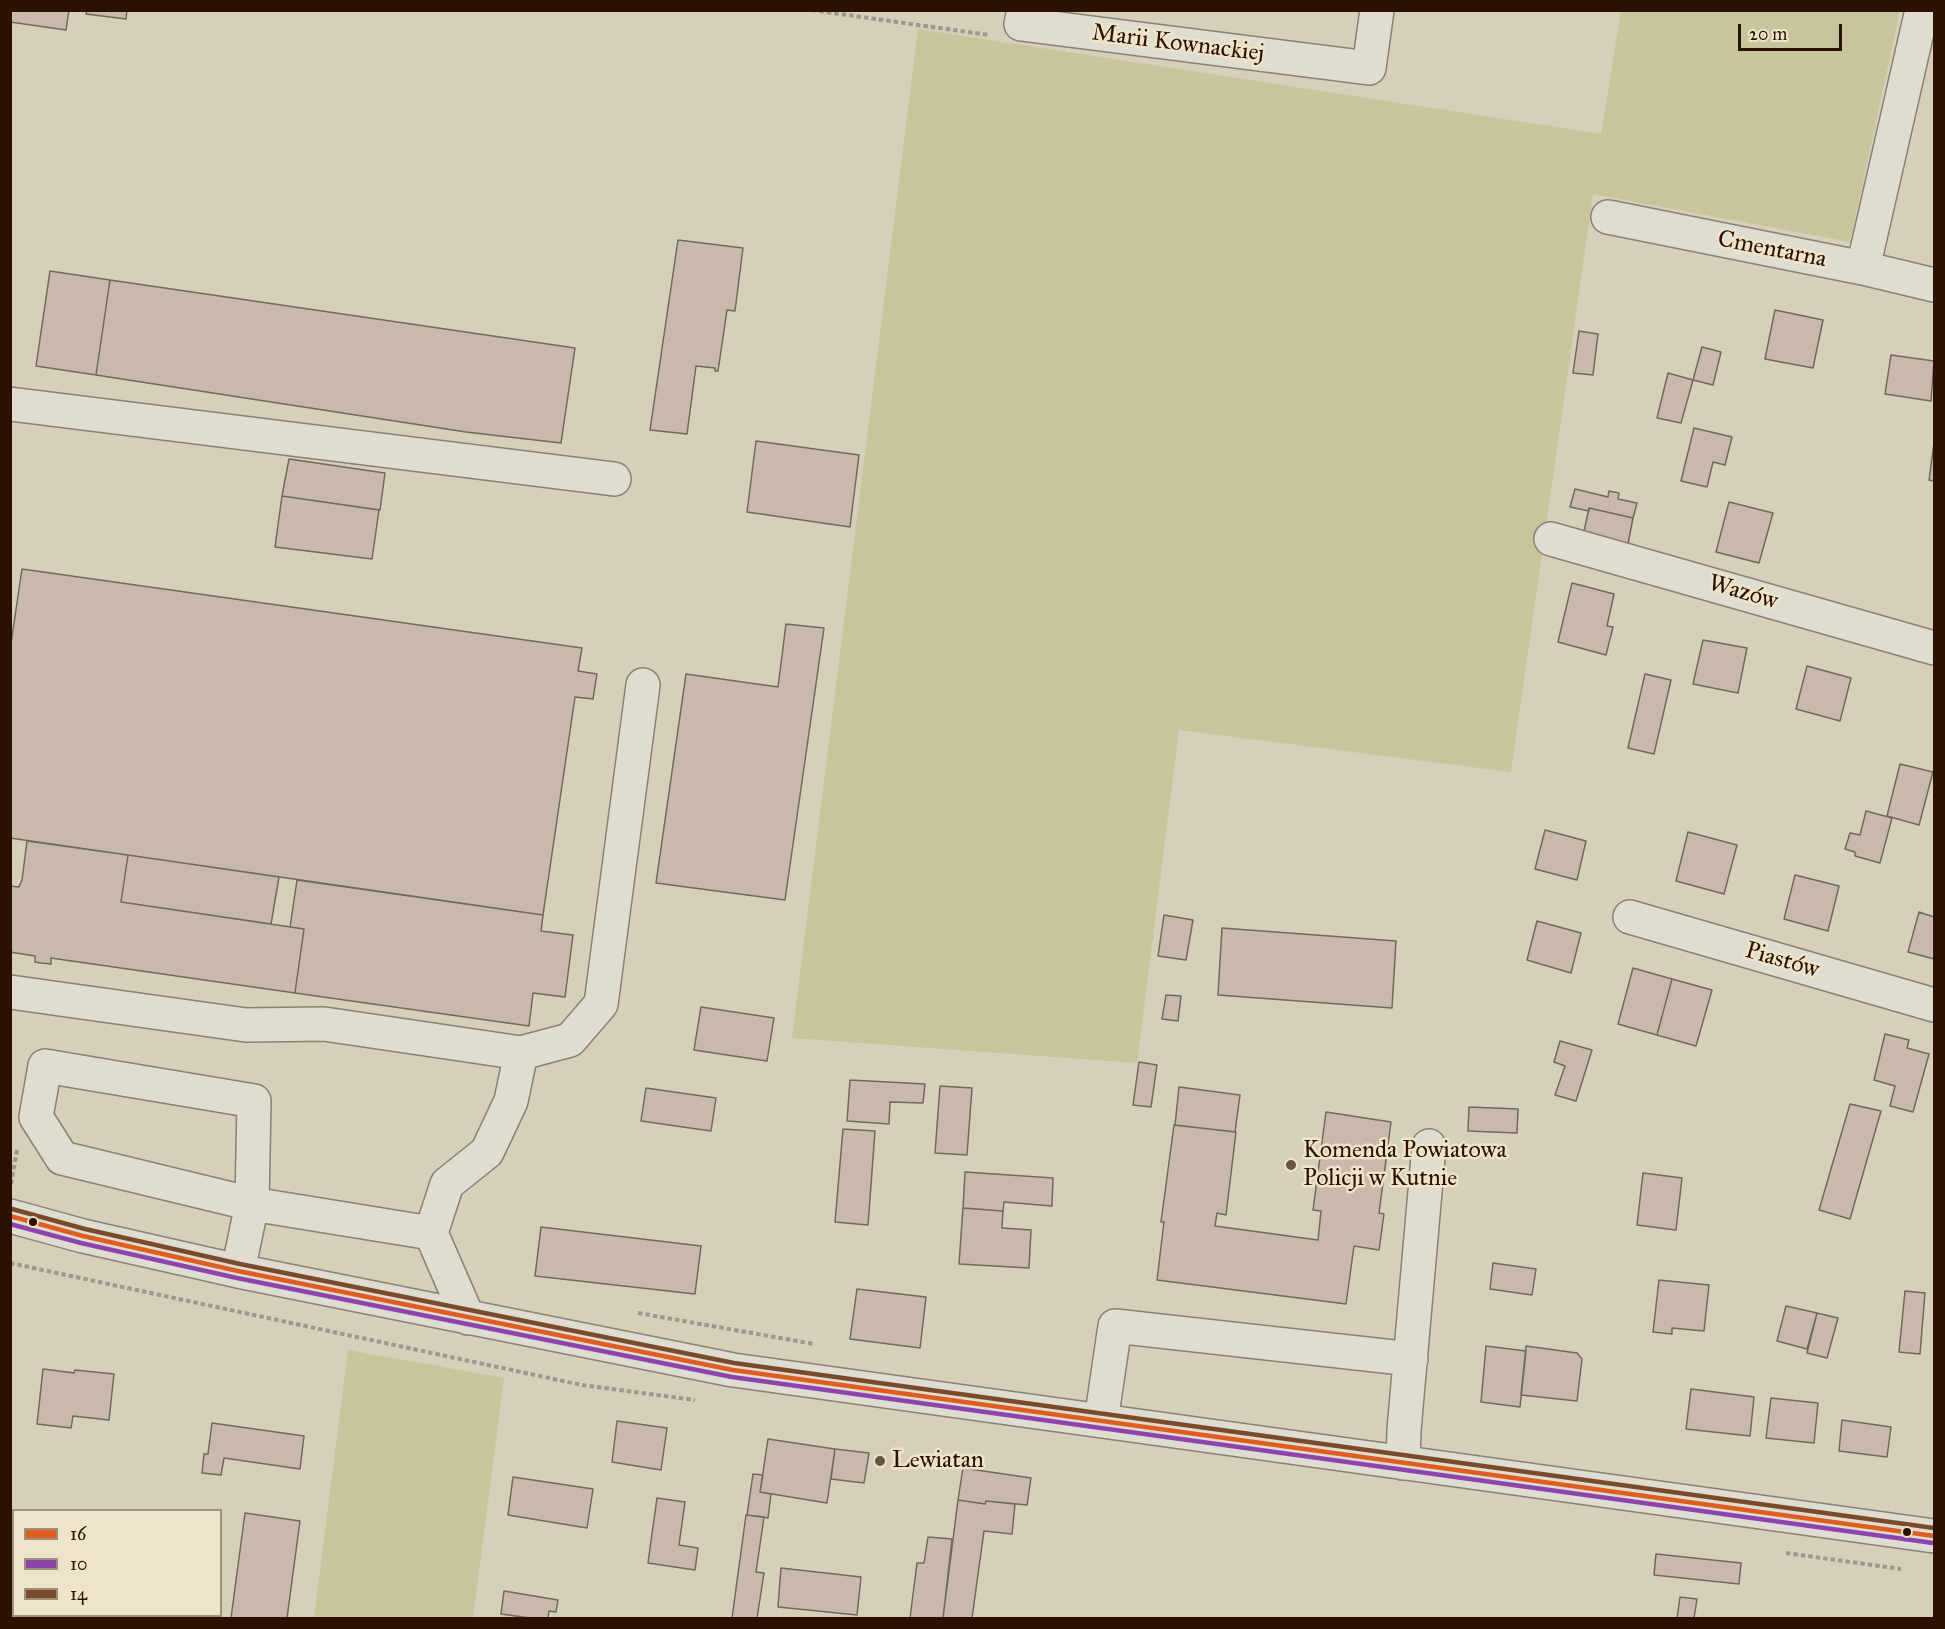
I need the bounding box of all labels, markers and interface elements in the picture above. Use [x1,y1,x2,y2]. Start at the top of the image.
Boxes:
scale bar [1741,12,1844,50]
street label: Marii Kownackiej [1090,19,1266,69]
text: 20 m [1749,23,1787,45]
street label: Cmentarna [1715,225,1829,275]
street label: Wazów [1705,569,1781,617]
street label: Piastów [1742,937,1822,985]
place label: Komenda Powiatowa Policji w Kutnie [1303,1137,1507,1193]
marker: Komenda Powiatowa Policji w Kutnie [1284,1158,1298,1172]
unlabelled marker [27,1216,39,1228]
place label: Lewiatan [892,1447,984,1475]
marker: Lewiatan [873,1454,887,1468]
legend [12,1509,222,1617]
text: 16 [70,1523,86,1545]
unlabelled marker [1901,1526,1913,1538]
text: 10 [70,1553,88,1575]
text: 14 [70,1583,87,1605]

